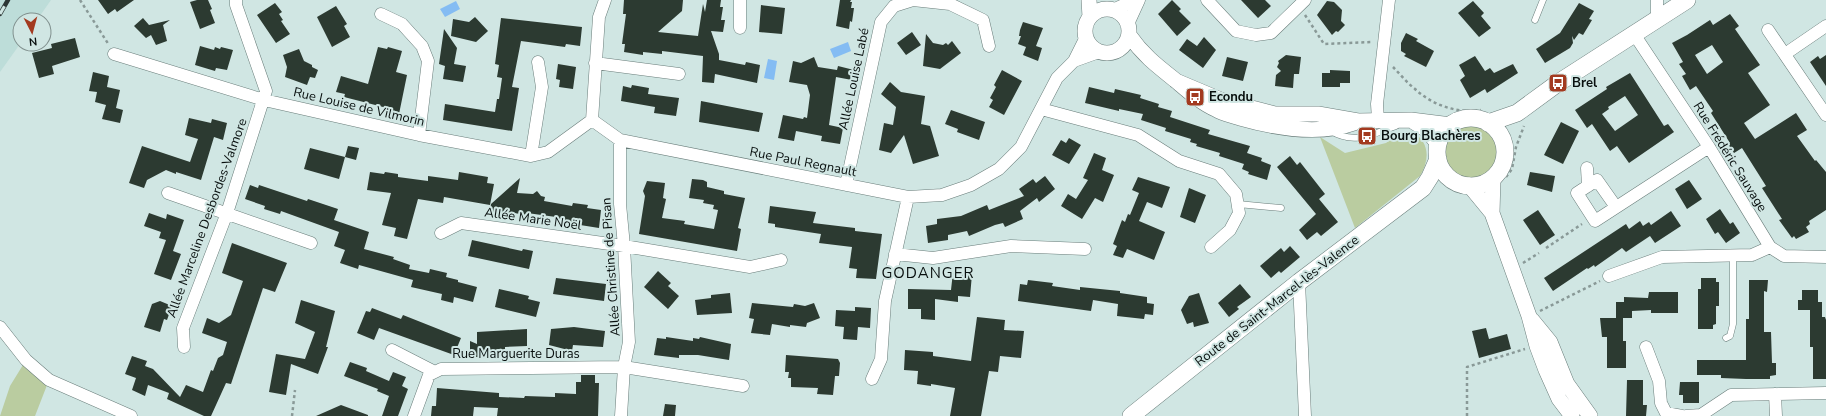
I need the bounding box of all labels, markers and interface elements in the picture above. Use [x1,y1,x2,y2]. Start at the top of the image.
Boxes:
north arrow [12,12,52,52]
street label: Allée Louise Labé [834,26,874,132]
text: N [28,34,38,49]
bus stop icon: Brel [1547,72,1569,94]
place label: Brel [1572,74,1598,92]
street label: Rue Louise de Vilmorin [292,83,426,131]
bus stop icon: Econdu [1184,86,1206,108]
place label: Econdu [1209,88,1253,106]
street label: Rue Frédéric Sauvage [1689,99,1771,215]
street label: Allée Marceline Desbordes-Valmore [162,116,252,320]
bus stop icon: Bourg Blachères [1356,125,1378,147]
place label: Bourg Blachères [1381,127,1481,145]
street label: Rue Paul Regnault [748,143,858,181]
street label: Allée Christine de Pisan [597,197,625,337]
street label: Allée Marie Noël [483,203,583,235]
street label: Route de Saint-Marcel-lès-Valence [1191,231,1363,371]
district label: GODANGER [881,263,975,283]
street label: Rue Marguerite Duras [452,345,580,363]

